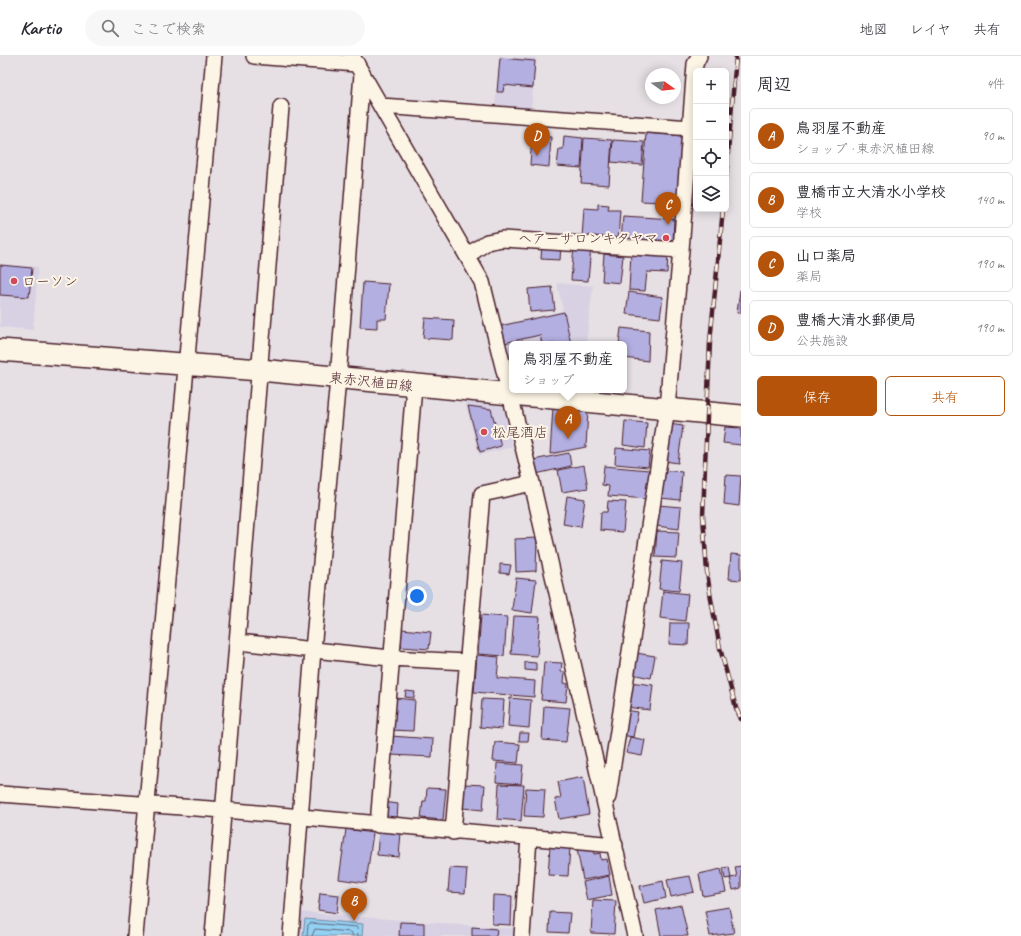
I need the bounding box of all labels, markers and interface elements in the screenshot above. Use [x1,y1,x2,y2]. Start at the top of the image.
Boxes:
search box [85,10,365,46]
text: Kartio [20,16,61,40]
icon: search [99,17,121,39]
text: ここで検索 [131,20,206,39]
text: 地図 [860,21,888,38]
text: レイヤ [910,21,951,38]
text: 共有 [973,21,1001,38]
north arrow [645,68,681,104]
map controls [693,68,729,212]
button: + [693,68,729,104]
text: 周辺 [757,74,791,95]
text: 4件 [986,76,1005,92]
button: − [693,104,729,140]
text: 鳥羽屋不動産 [796,119,886,138]
pin: D [524,123,550,156]
text: A [768,128,774,144]
text: 90 m [982,128,1004,144]
button: locate [693,140,729,176]
text: ショップ · 東赤沢植田線 [796,141,934,157]
button: layers [693,176,729,212]
text: 豊橋市立大清水小学校 [796,183,946,202]
pin: C [655,192,681,225]
text: B [768,192,774,208]
text: 140 m [976,192,1004,208]
text: 学校 [796,205,822,221]
place label: ヘアーサロンキタヤマ [518,230,658,247]
marker: ヘアーサロンキタヤマ [661,233,671,243]
text: 山口薬局 [796,247,856,266]
text: C [768,256,774,272]
text: 190 m [976,256,1004,272]
text: 薬局 [796,269,822,285]
place label: ローソン [22,273,78,290]
marker: ローソン [9,276,19,286]
text: 豊橋大清水郵便局 [796,311,916,330]
text: D [767,320,775,336]
text: 190 m [976,320,1004,336]
text: 公共施設 [796,333,848,349]
popup [509,341,627,393]
text: 鳥羽屋不動産 [523,350,613,369]
street label: 東赤沢植田線 [328,369,414,395]
text: ショップ [523,372,574,388]
button: 保存 [757,376,877,416]
button: 共有 [885,376,1005,416]
pin: A [555,406,581,439]
place label: 松尾酒店 [492,424,548,441]
marker: 松尾酒店 [479,427,489,437]
your location [407,586,427,606]
pin: B [341,888,367,921]

